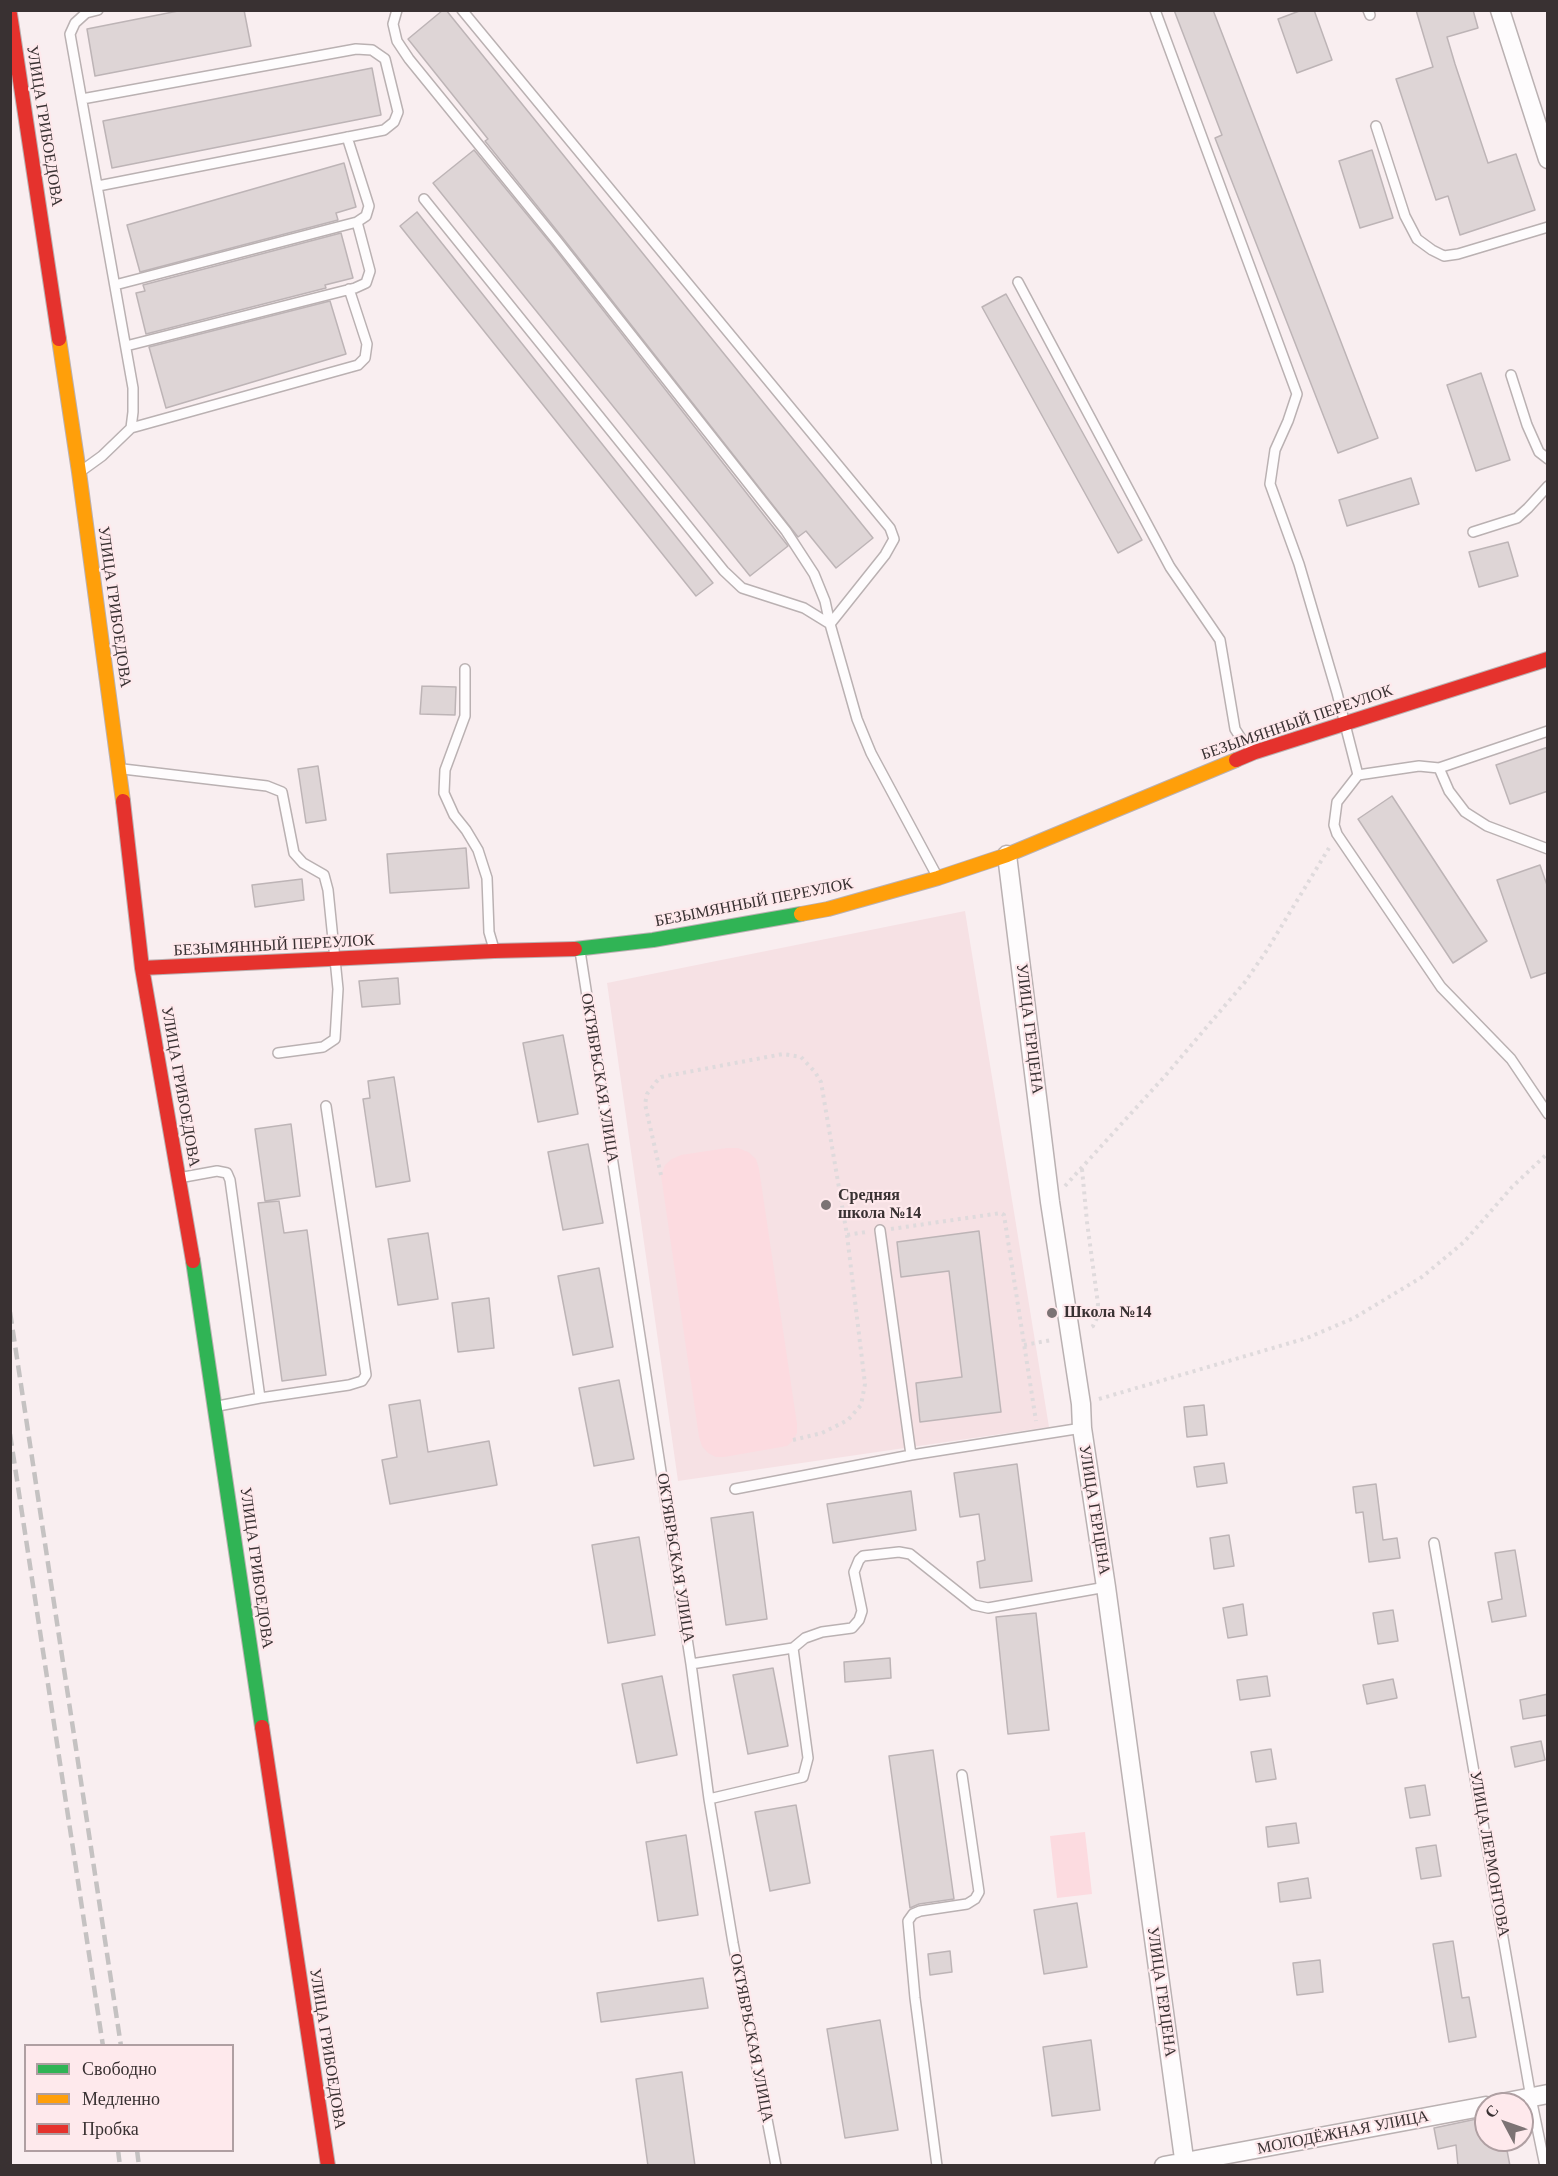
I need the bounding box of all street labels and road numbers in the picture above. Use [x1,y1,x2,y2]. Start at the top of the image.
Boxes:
street label: УЛИЦА ГРИБОЕДОВА [22,44,66,208]
street label: УЛИЦА ГРИБОЕДОВА [93,525,135,689]
street label: БЕЗЫМЯННЫЙ ПЕРЕУЛОК [1199,681,1395,765]
street label: БЕЗЫМЯННЫЙ ПЕРЕУЛОК [653,874,855,932]
street label: БЕЗЫМЯННЫЙ ПЕРЕУЛОК [173,931,375,961]
street label: УЛИЦА ГЕРЦЕНА [1011,963,1047,1095]
street label: ОКТЯБРЬСКАЯ УЛИЦА [576,992,622,1164]
street label: УЛИЦА ГРИБОЕДОВА [156,1005,204,1169]
street label: УЛИЦА ГЕРЦЕНА [1074,1444,1114,1576]
street label: ОКТЯБРЬСКАЯ УЛИЦА [652,1472,698,1644]
street label: УЛИЦА ГРИБОЕДОВА [235,1486,277,1650]
street label: УЛИЦА ЛЕРМОНТОВА [1465,1769,1513,1939]
street label: УЛИЦА ГЕРЦЕНА [1142,1926,1180,2058]
street label: ОКТЯБРЬСКАЯ УЛИЦА [725,1952,777,2124]
street label: УЛИЦА ГРИБОЕДОВА [305,1967,349,2131]
street label: МОЛОДЁЖНАЯ УЛИЦА [1256,2107,1430,2159]

